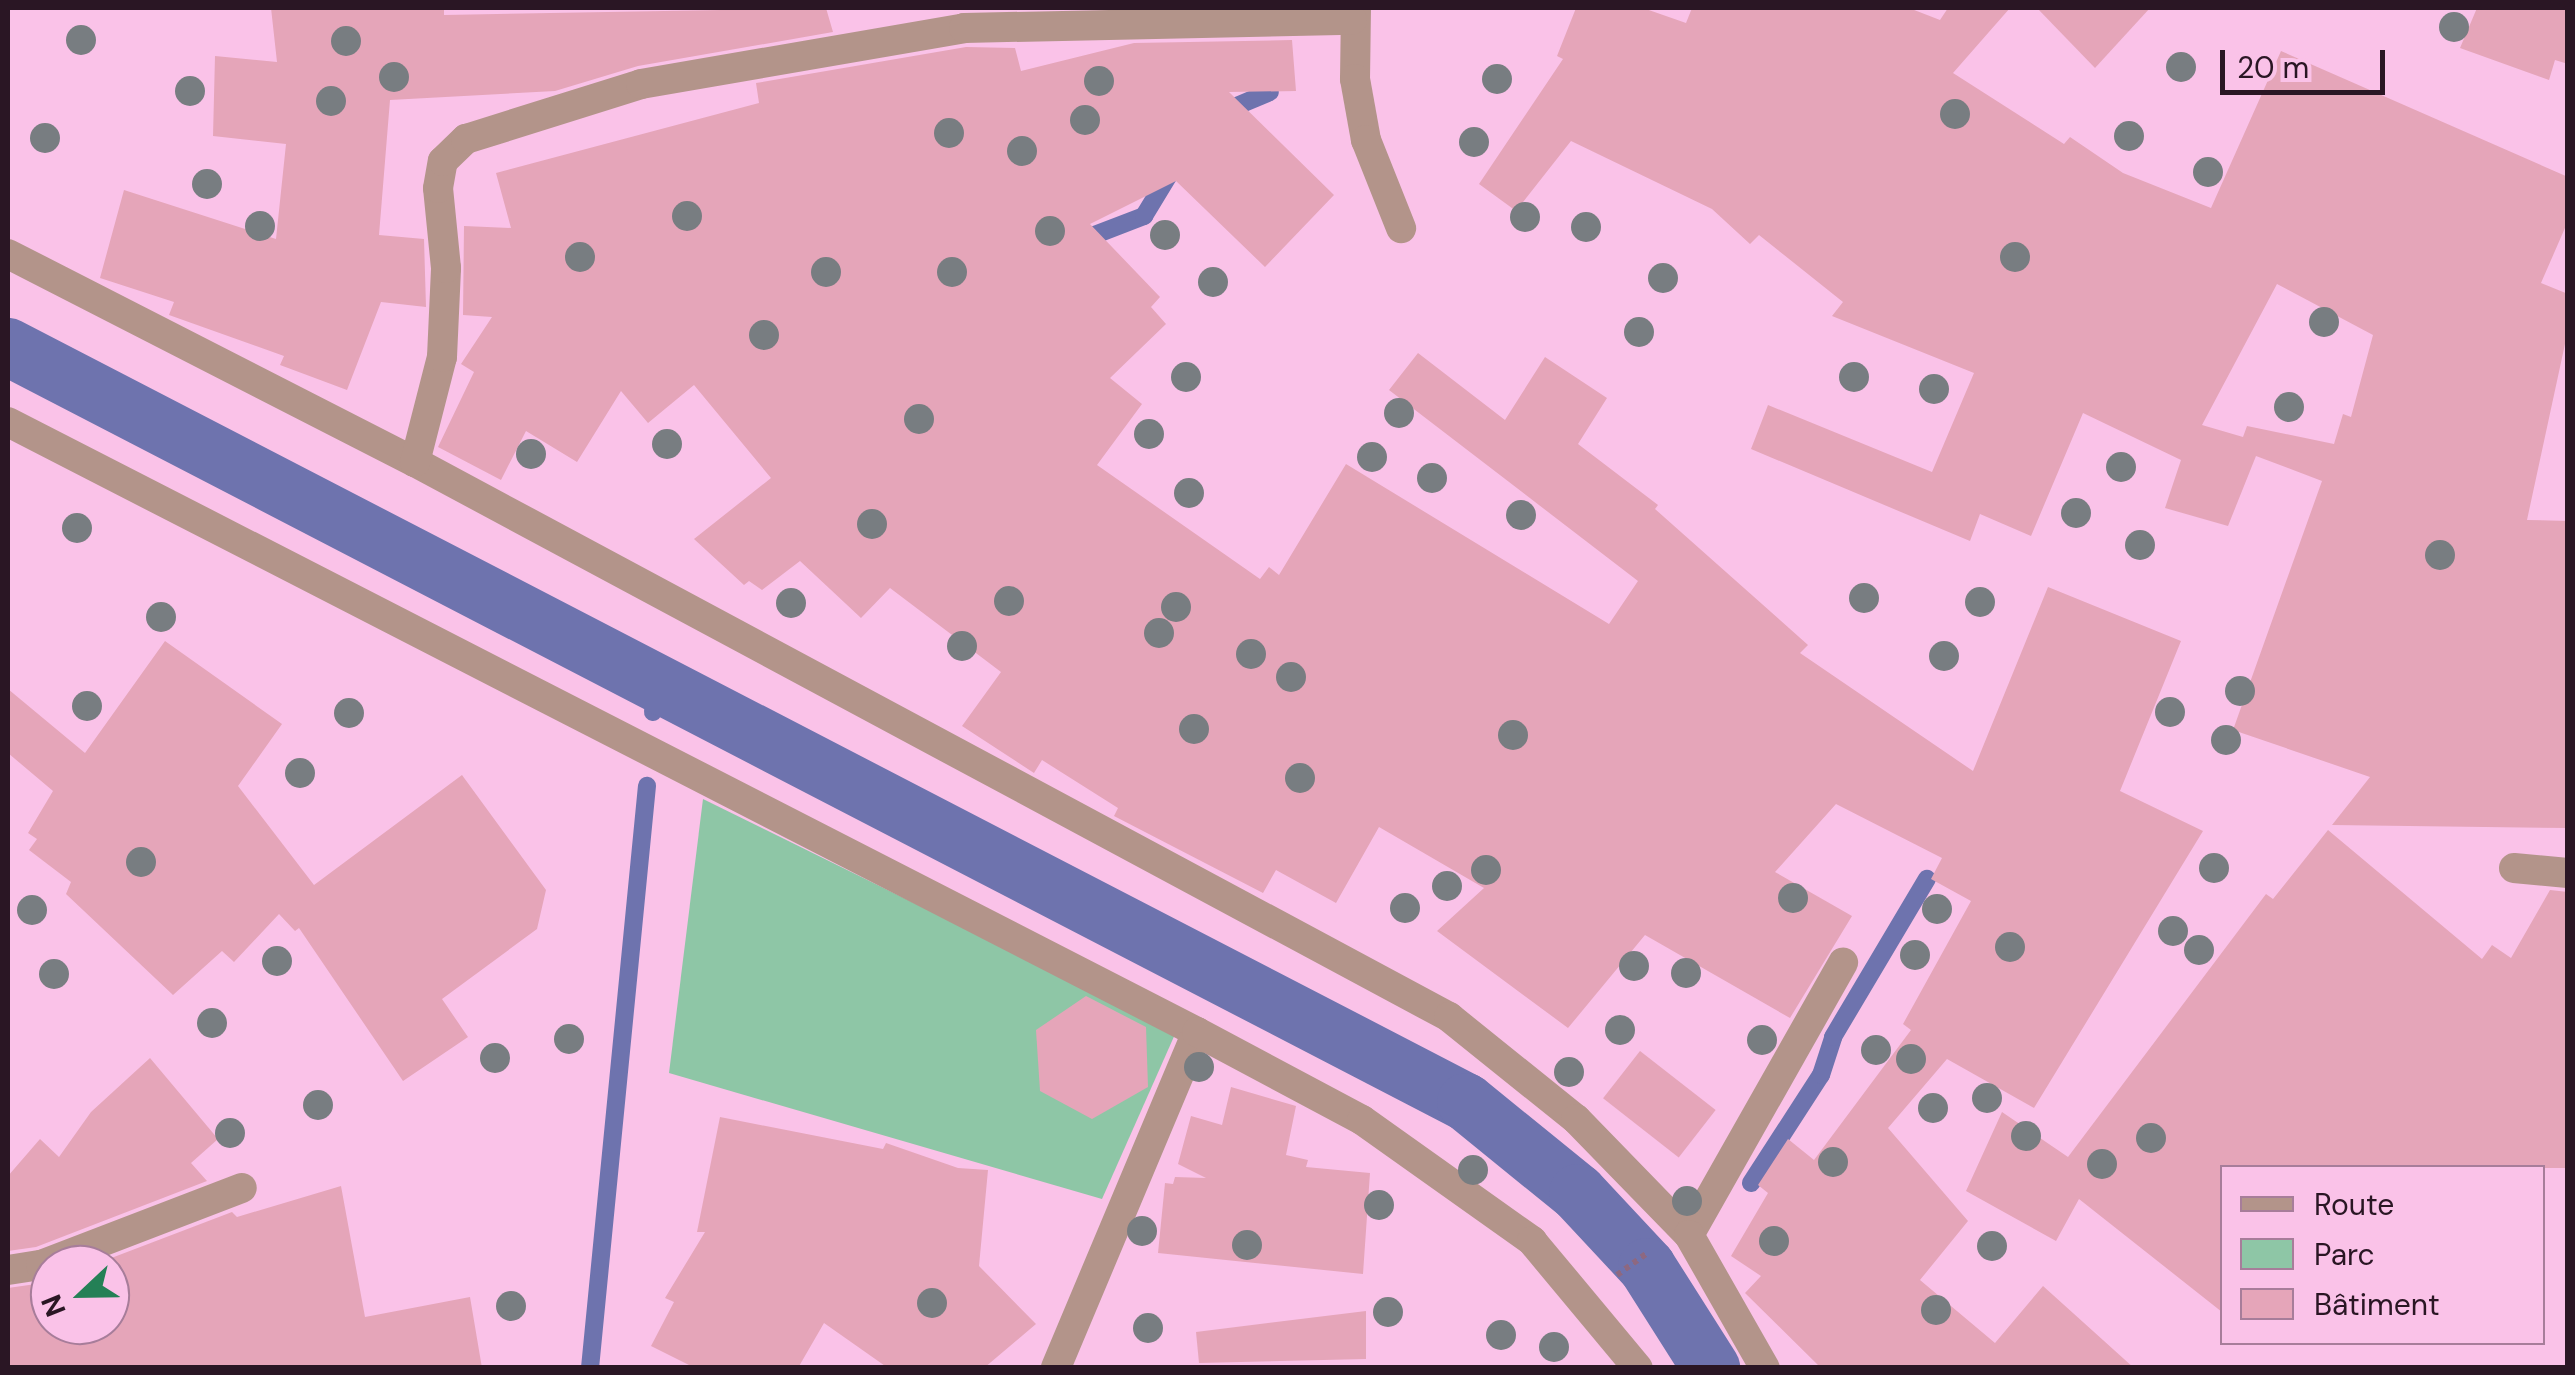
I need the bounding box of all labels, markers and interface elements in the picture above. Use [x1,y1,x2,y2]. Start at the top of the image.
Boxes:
scale bar [2225,30,2390,92]
text: 20 m [2237,48,2309,87]
legend [2220,1165,2545,1345]
text: Route [2314,1185,2394,1224]
text: Parc [2314,1235,2375,1274]
north arrow [30,1245,130,1345]
text: Bâtiment [2314,1285,2440,1324]
text: N [33,1289,75,1322]

